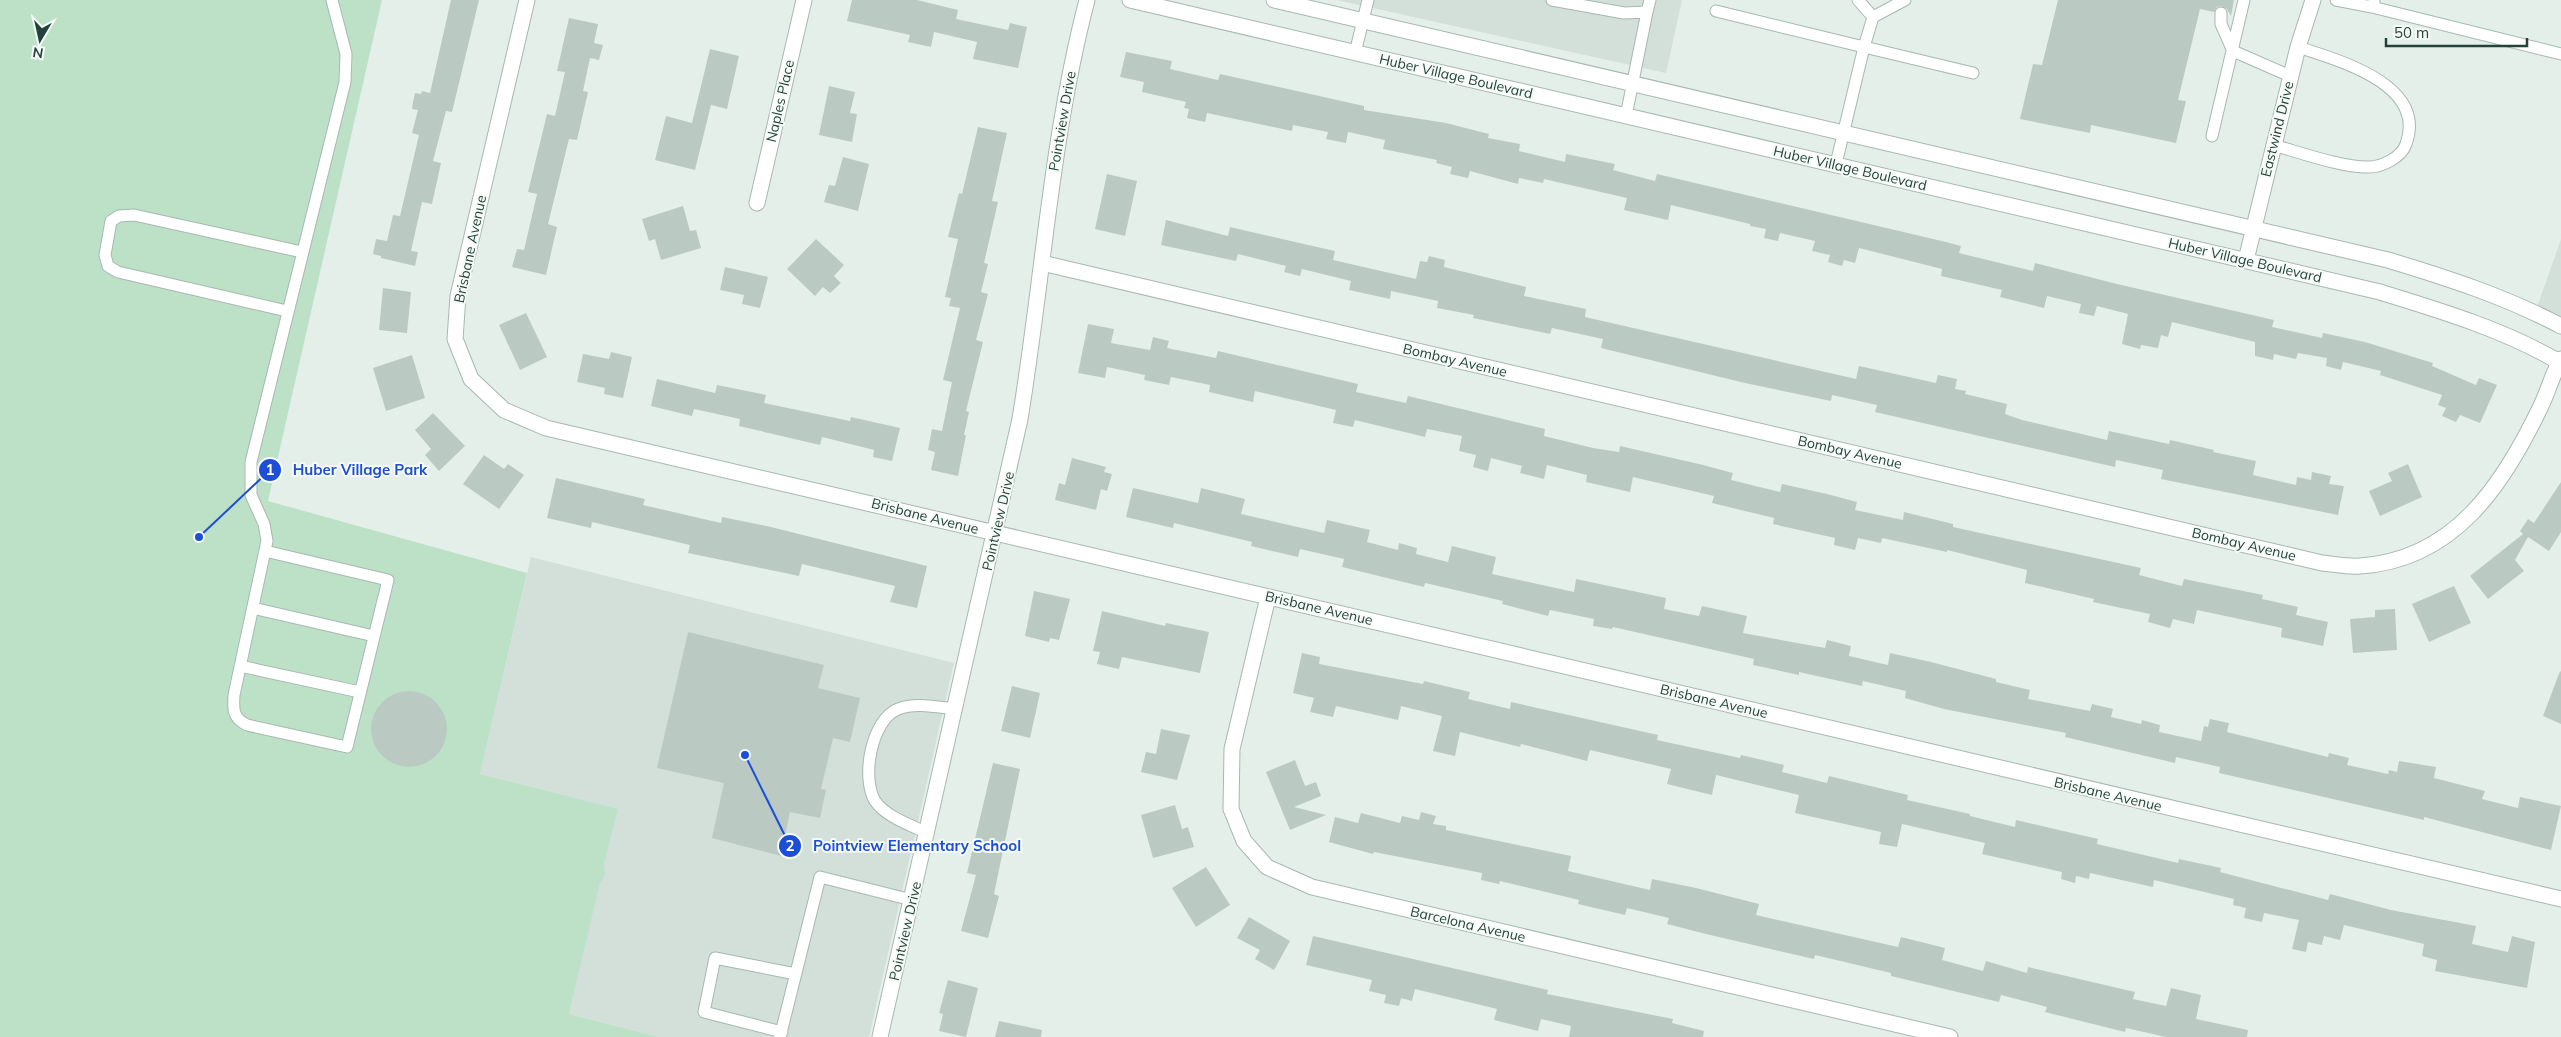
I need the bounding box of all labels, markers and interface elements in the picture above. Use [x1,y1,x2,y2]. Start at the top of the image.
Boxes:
north arrow [15,15,65,65]
scale bar [2386,15,2527,47]
text: 50 m [2394,23,2429,42]
text: N [31,43,45,63]
street label: Huber Village Boulevard [1377,50,1535,102]
street label: Naples Place [762,58,798,144]
street label: Pointview Drive [1044,70,1080,172]
street label: Eastwind Drive [2256,79,2298,179]
street label: Huber Village Boulevard [1771,142,1929,194]
street label: Brisbane Avenue [450,193,490,305]
street label: Huber Village Boulevard [2166,234,2324,286]
street label: Bombay Avenue [1401,339,1509,381]
street label: Bombay Avenue [1796,431,1904,473]
callout: Huber Village Park [257,455,437,485]
text: 1 [265,460,275,479]
text: Huber Village Park [293,460,428,479]
street label: Pointview Drive [978,470,1018,572]
street label: Brisbane Avenue [869,494,981,538]
street label: Bombay Avenue [2190,523,2298,565]
street label: Brisbane Avenue [1263,587,1375,629]
street label: Brisbane Avenue [1658,680,1770,722]
street label: Brisbane Avenue [2052,773,2164,815]
callout: Pointview Elementary School [778,831,1031,861]
text: 2 [785,836,795,855]
text: Pointview Elementary School [813,836,1021,855]
street label: Pointview Drive [885,880,925,982]
street label: Barcelona Avenue [1409,902,1527,946]

